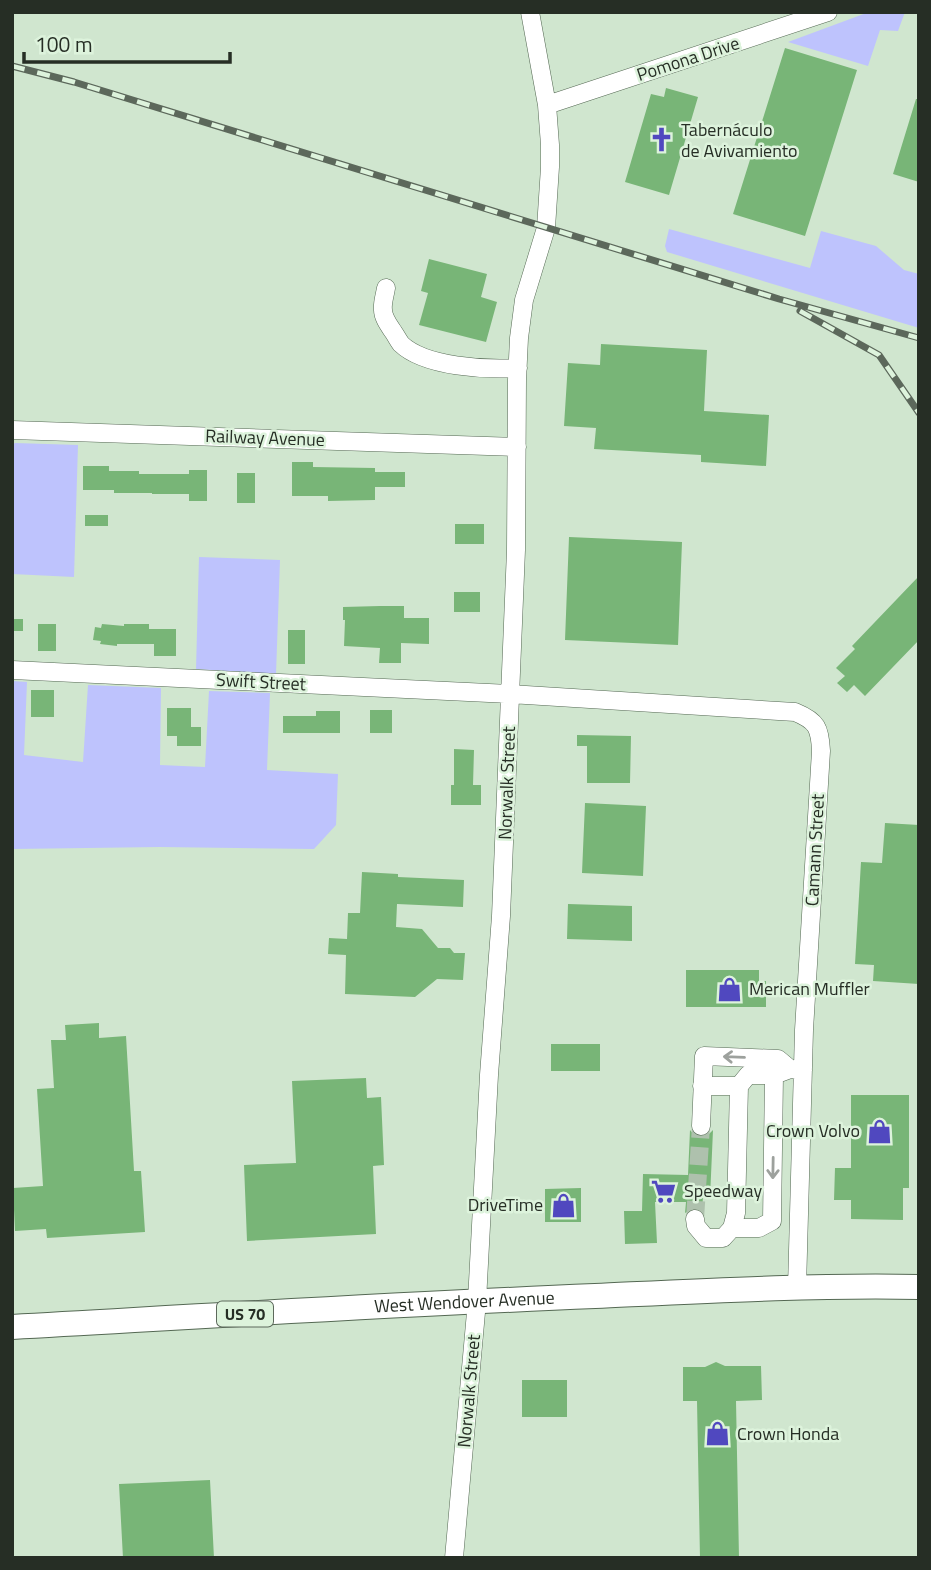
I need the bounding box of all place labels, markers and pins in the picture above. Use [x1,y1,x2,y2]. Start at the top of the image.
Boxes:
place label: Tabernáculo de Avivamiento [681,116,798,164]
church icon: Tabernáculo de Avivamiento [647,126,675,154]
shop icon: Merican Muffler [715,975,743,1003]
place label: Merican Muffler [749,975,870,1002]
place label: Crown Volvo [766,1117,860,1144]
shop icon: Crown Volvo [866,1117,894,1145]
supermarket icon: Speedway [650,1177,678,1205]
place label: Speedway [684,1177,762,1204]
place label: DriveTime [468,1191,543,1218]
shop icon: DriveTime [549,1191,577,1219]
shop icon: Crown Honda [703,1420,731,1448]
place label: Crown Honda [737,1420,839,1447]

